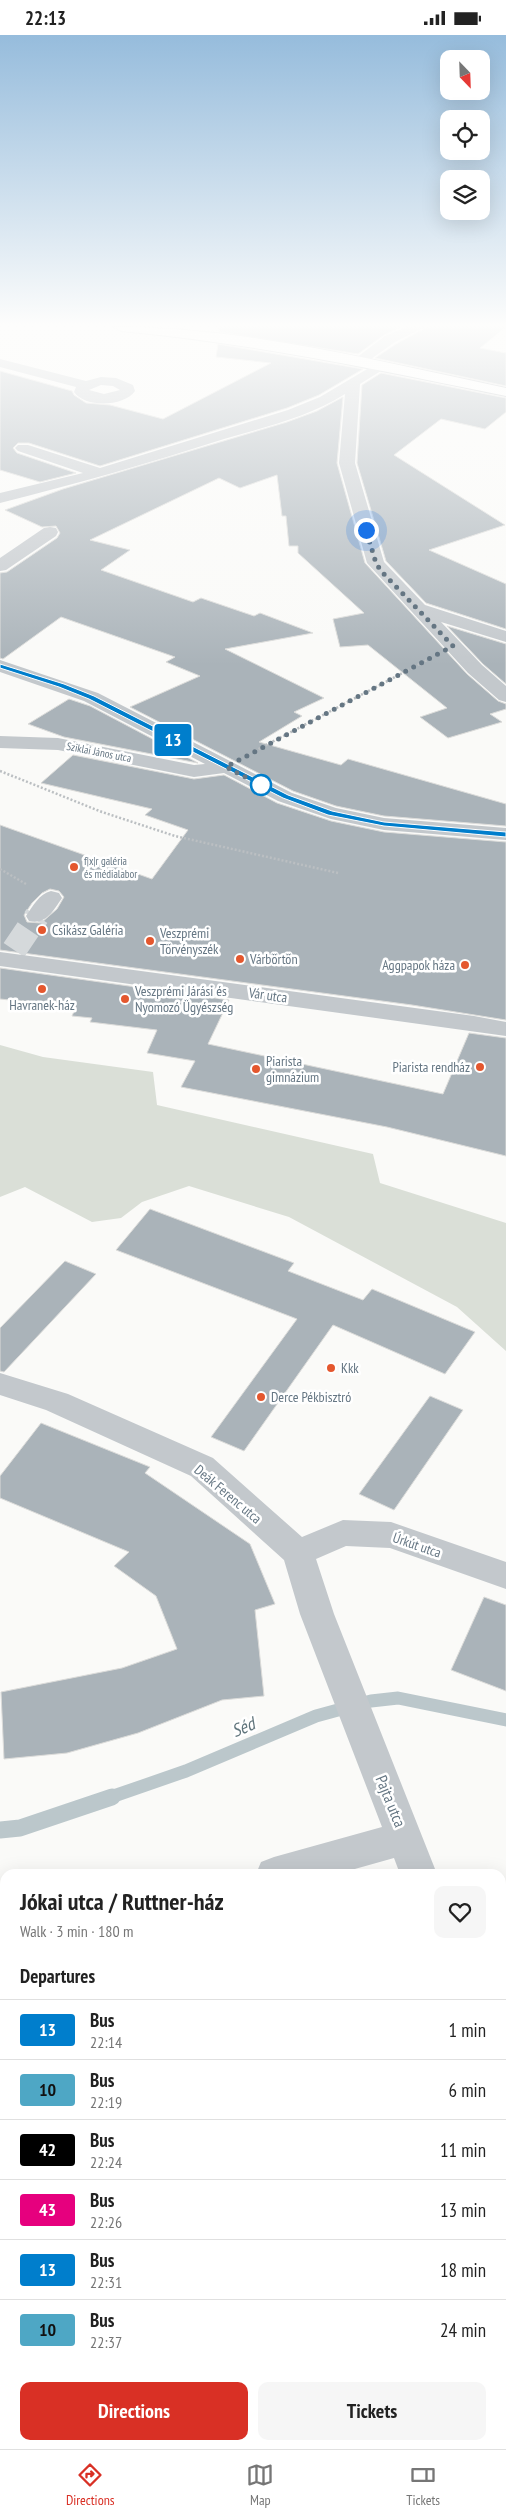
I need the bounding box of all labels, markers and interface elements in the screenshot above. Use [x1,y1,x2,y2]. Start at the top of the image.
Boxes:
text: 22:13 [25,6,66,30]
north arrow [440,50,490,100]
map controls [440,50,490,220]
button: locate [440,110,490,160]
button: layers [440,170,490,220]
your location [354,518,379,543]
line badge: 13 [150,724,196,756]
text: 13 [164,728,182,751]
street label: Sziklai János utca [65,739,133,765]
unlabelled marker [250,774,272,796]
place label: f|x|r galéria és médialabor [84,854,137,881]
marker: f|x|r galéria és médialabor [68,861,80,873]
place label: Csikász Galéria [52,921,123,939]
marker: Csikász Galéria [36,924,48,936]
place label: Veszprémi Törvényszék [159,924,219,958]
marker: Veszprémi Törvényszék [144,935,156,947]
place label: Várbörtön [249,950,298,968]
marker: Várbörtön [234,953,246,965]
place label: Aggpapok háza [382,956,455,974]
marker: Aggpapok háza [459,959,471,971]
place label: Veszprémi Járási és Nyomozó Ügyészség [134,982,233,1016]
marker: Havranek-ház [36,983,48,995]
street label: Vár utca [247,983,288,1007]
marker: Veszprémi Járási és Nyomozó Ügyészség [119,993,131,1005]
place label: Havranek-ház [9,996,75,1014]
place label: Piarista gimnázium [266,1052,319,1086]
place label: Piarista rendház [392,1058,470,1076]
marker: Piarista rendház [474,1061,486,1073]
marker: Piarista gimnázium [250,1063,262,1075]
place label: Kkk [341,1359,359,1377]
marker: Kkk [325,1362,337,1374]
place label: Derce Pékbisztró [271,1388,351,1406]
marker: Derce Pékbisztró [255,1391,267,1403]
street label: Deák Ferenc utca [191,1461,265,1527]
street label: Úrkút utca [390,1528,444,1562]
water label: Séd [228,1711,260,1742]
street label: Pajta utca [372,1772,410,1830]
text: Jókai utca / Ruttner-ház [20,1886,224,1917]
button: heart [434,1886,486,1938]
text: Walk · 3 min · 180 m [20,1921,133,1941]
text: Departures [20,1964,95,1988]
text: Bus [90,2008,114,2032]
text: 13 [39,2018,56,2041]
text: 1 min [449,2018,486,2042]
text: 22:14 [90,2032,122,2052]
text: Bus [90,2068,114,2092]
text: 10 [39,2078,56,2101]
text: 6 min [449,2078,486,2102]
text: 22:19 [90,2092,122,2112]
text: Bus [90,2128,114,2152]
text: 42 [39,2138,56,2161]
text: 11 min [440,2138,486,2162]
text: 22:24 [90,2152,122,2172]
text: Bus [90,2188,114,2212]
text: 43 [39,2198,56,2221]
text: 13 min [440,2198,486,2222]
text: 22:26 [90,2212,122,2232]
text: Bus [90,2248,114,2272]
text: 13 [39,2258,56,2281]
text: 18 min [440,2258,486,2282]
text: 22:31 [90,2272,122,2292]
text: Bus [90,2308,114,2332]
text: 10 [39,2318,56,2341]
text: 24 min [440,2318,486,2342]
text: 22:37 [90,2332,122,2352]
button: Directions [20,2382,248,2440]
button: Tickets [258,2382,486,2440]
tab: Directions [66,2461,115,2509]
tab: Map [246,2461,274,2509]
tab: Tickets [406,2461,440,2509]

